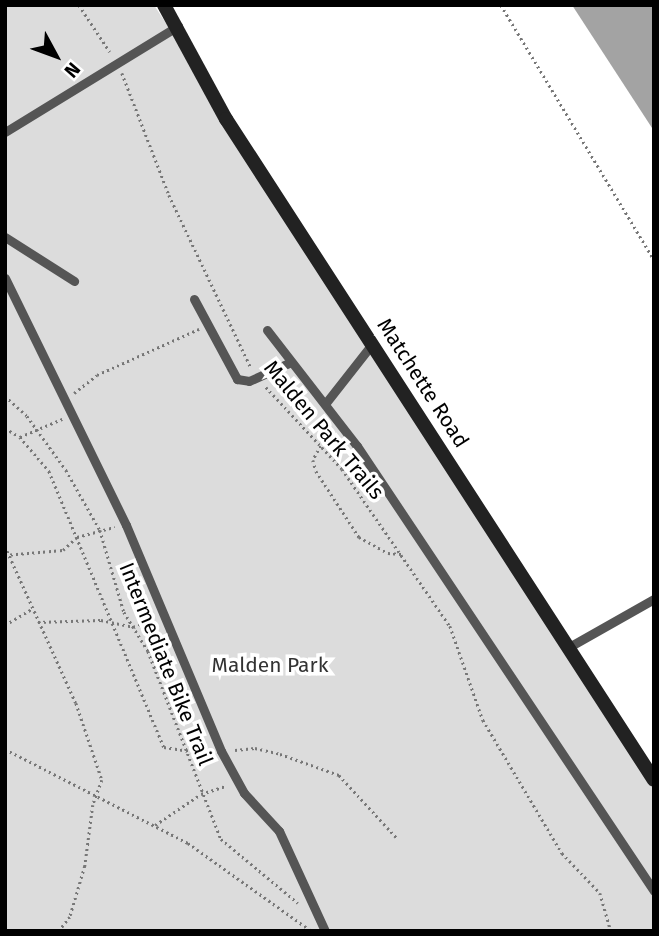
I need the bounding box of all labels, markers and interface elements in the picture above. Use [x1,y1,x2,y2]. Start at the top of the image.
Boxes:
north arrow [21,21,91,91]
text: N [59,58,85,82]
street label: Matchette Road [372,314,474,452]
street label: Malden Park Trails [259,356,389,504]
street label: Intermediate Bike Trail [114,559,218,769]
park label: Malden Park [212,652,328,678]

